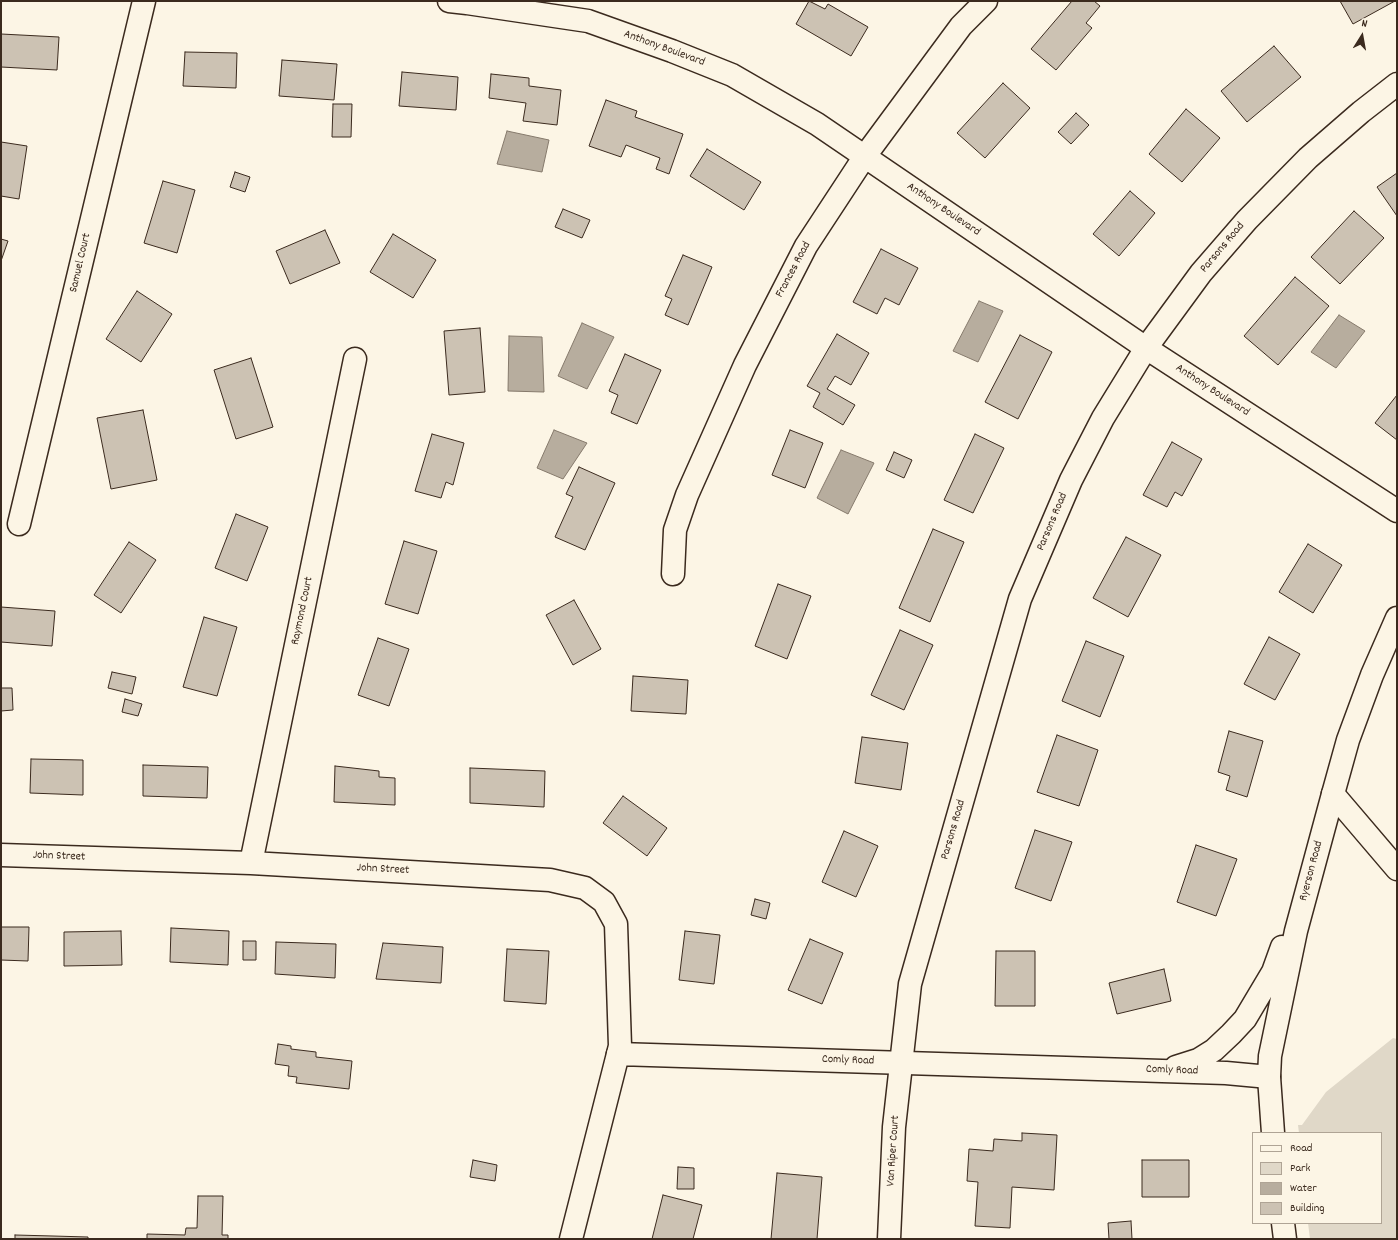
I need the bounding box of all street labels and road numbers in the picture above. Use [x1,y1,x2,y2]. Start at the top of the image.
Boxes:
street label: Anthony Boulevard [621,28,707,70]
street label: Anthony Boulevard [904,180,982,240]
street label: Parsons Road [1198,220,1248,276]
street label: Samuel Court [67,232,95,294]
street label: Frances Road [773,240,815,300]
street label: Anthony Boulevard [1172,362,1252,420]
street label: Parsons Road [1034,491,1072,553]
street label: Raymond Court [289,576,317,646]
street label: Parsons Road [939,798,969,862]
street label: Ryerson Road [1297,839,1327,903]
street label: John Street [32,849,86,865]
street label: John Street [356,861,410,879]
street label: Comly Road [822,1053,874,1069]
street label: Comly Road [1146,1063,1198,1079]
street label: Van Riper Court [884,1115,904,1187]

